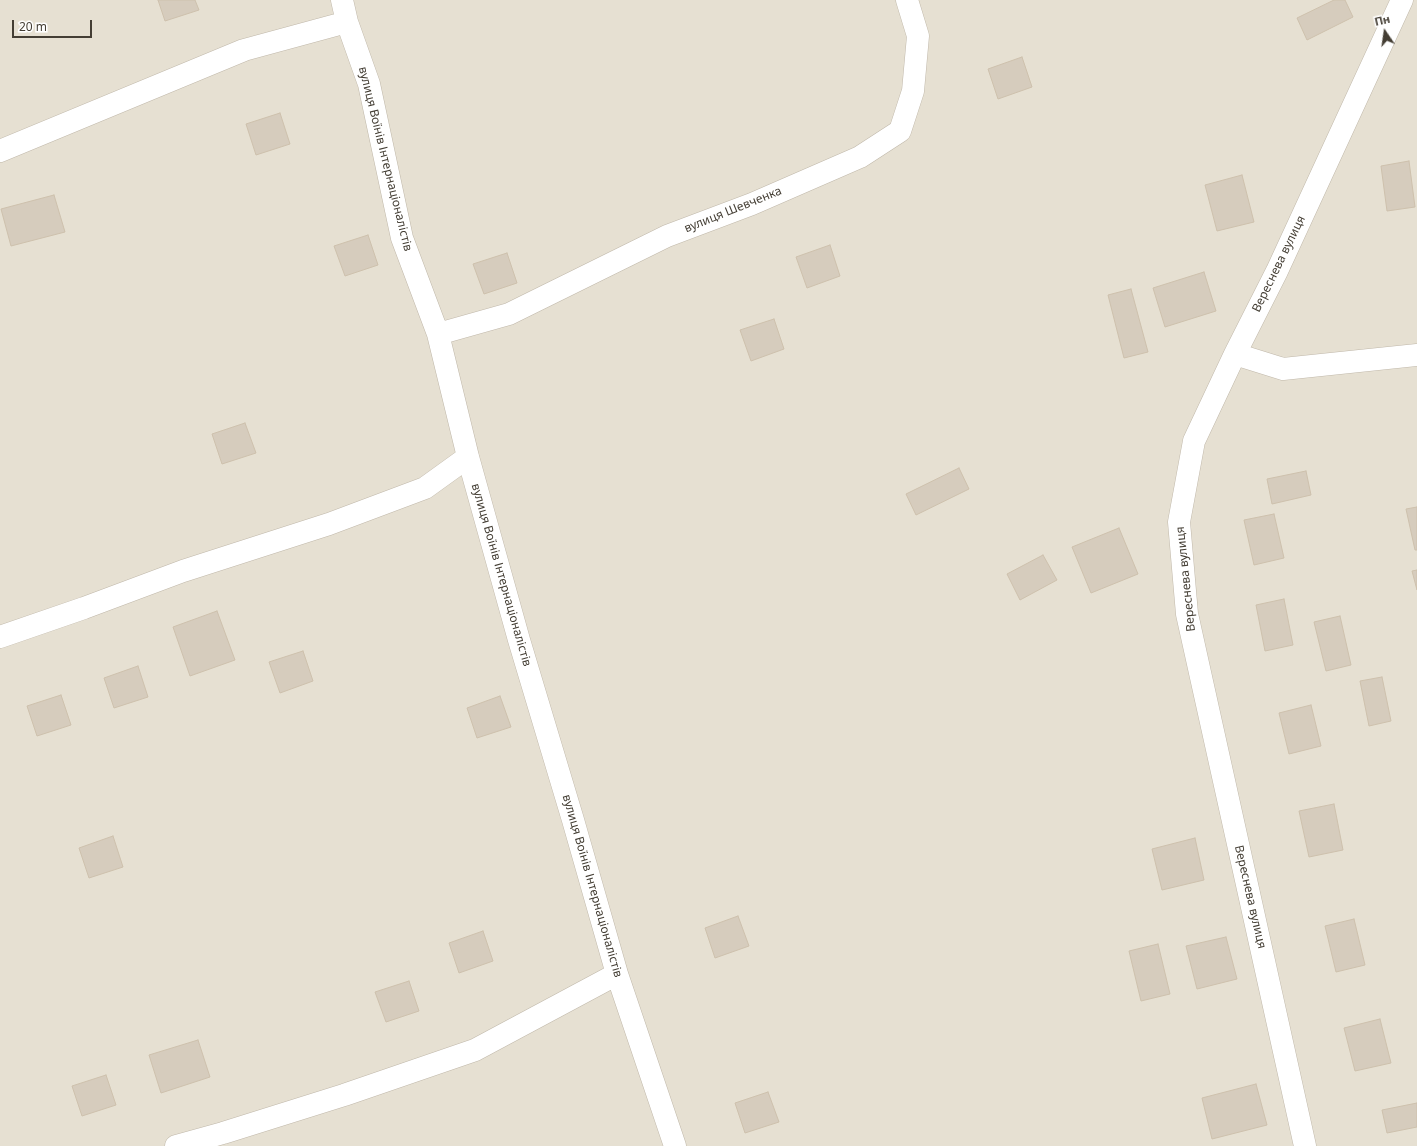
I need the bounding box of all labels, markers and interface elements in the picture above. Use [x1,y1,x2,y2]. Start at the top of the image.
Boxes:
text: Пн [1373,11,1391,29]
scale bar [14,12,94,38]
north arrow [1365,12,1405,52]
text: 20 m [19,18,47,35]
street label: вулиця Воїнів Інтернаціоналістів [355,65,415,253]
street label: вулиця Шевченка [682,184,784,236]
street label: Вереснева вулиця [1249,213,1309,315]
street label: вулиця Воїнів Інтернаціоналістів [468,482,534,668]
street label: Вереснева вулиця [1173,526,1199,632]
street label: вулиця Воїнів Інтернаціоналістів [559,793,625,979]
street label: Вереснева вулиця [1231,844,1269,950]

